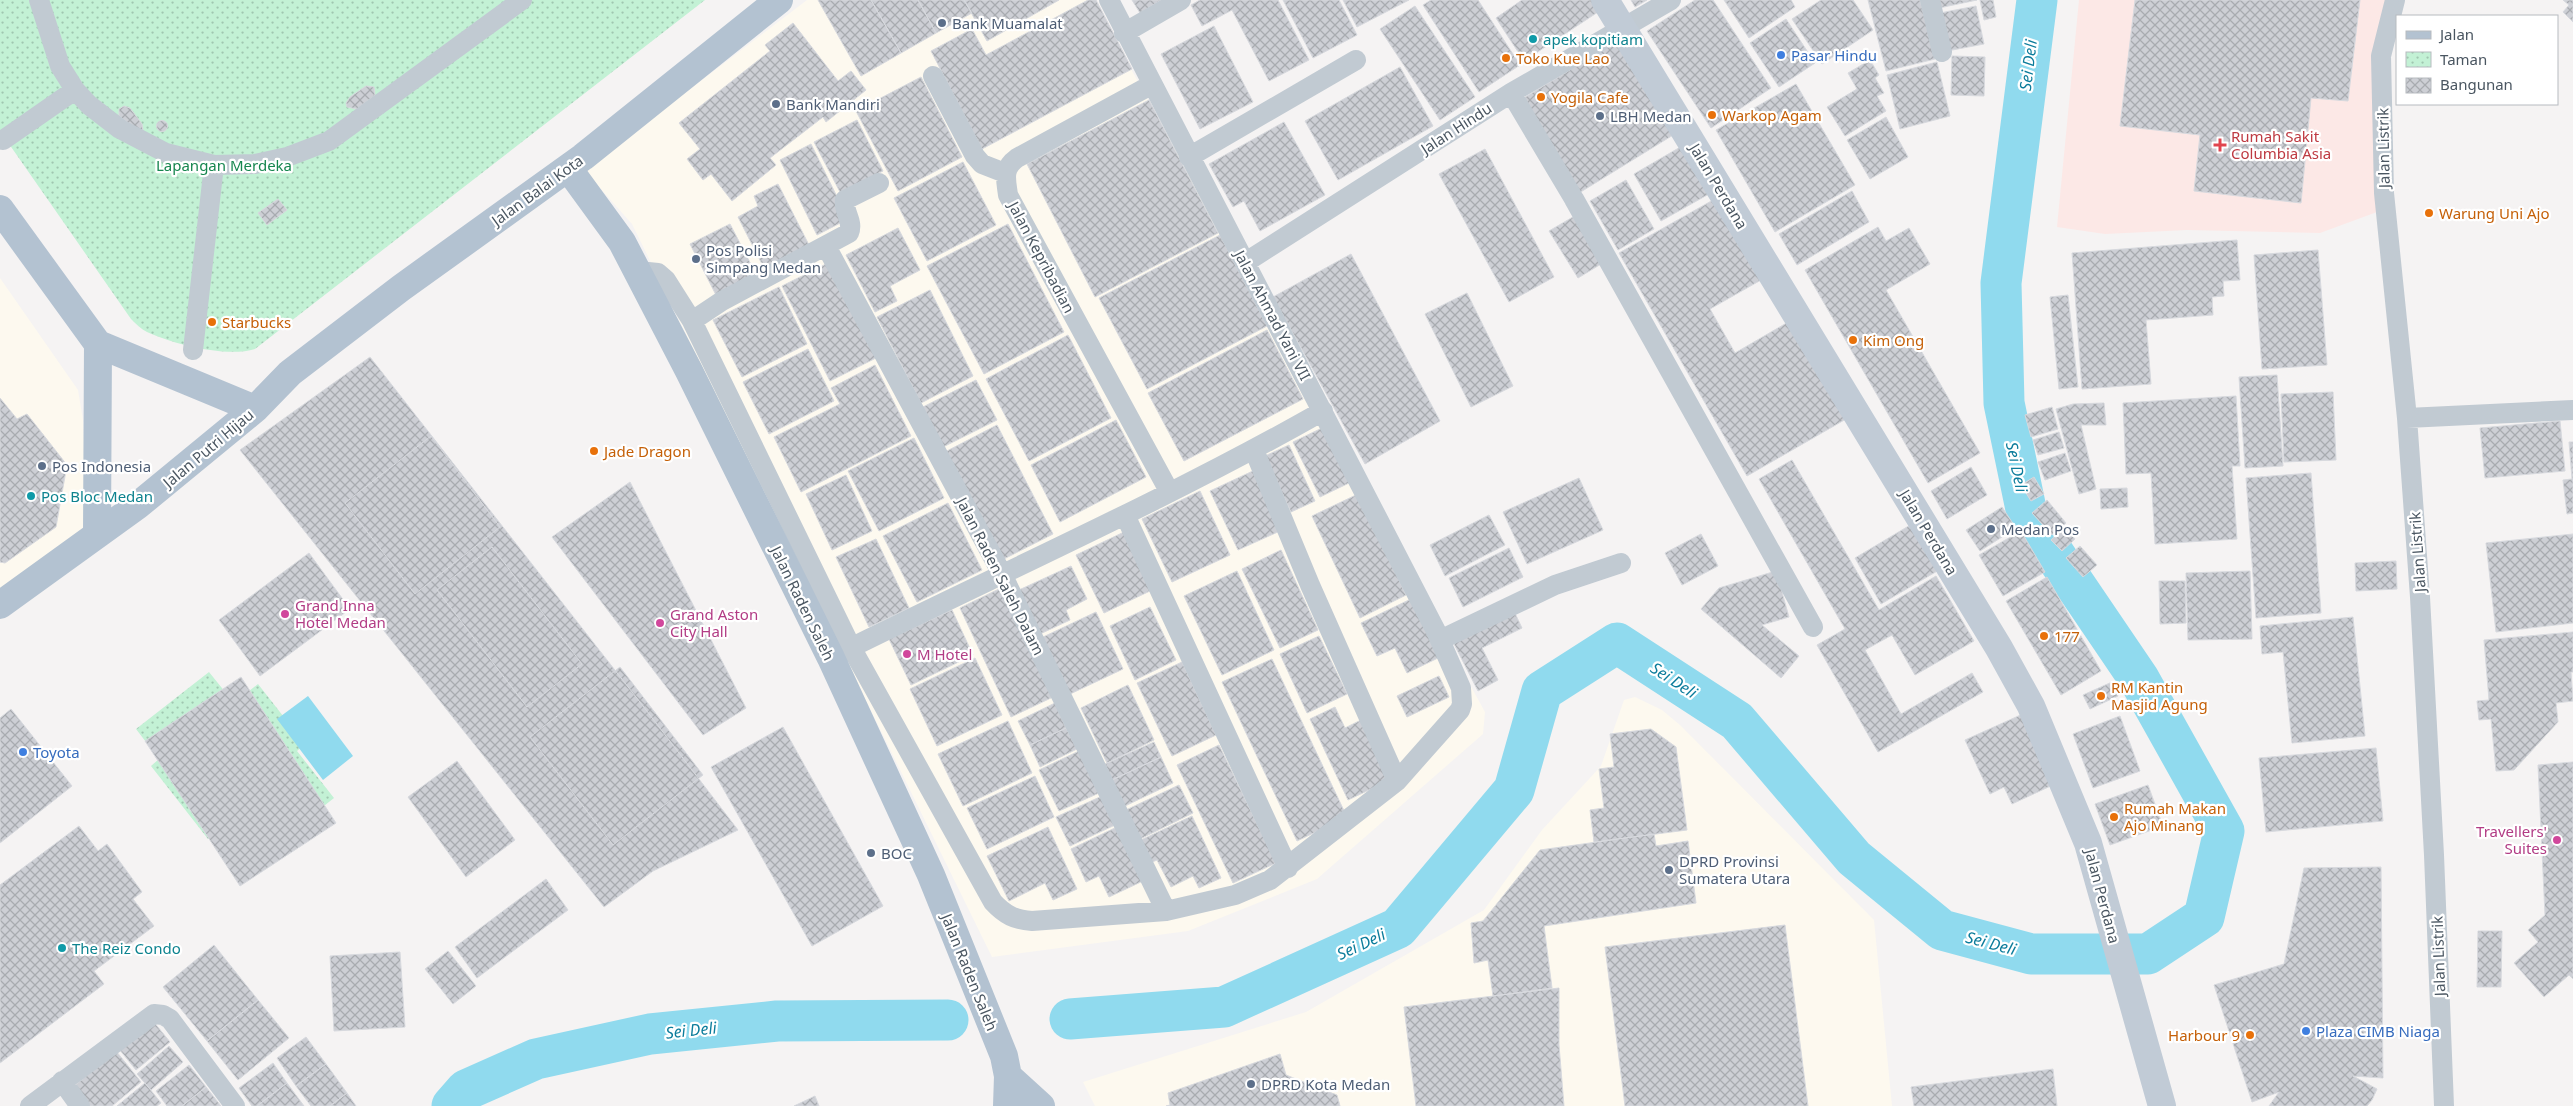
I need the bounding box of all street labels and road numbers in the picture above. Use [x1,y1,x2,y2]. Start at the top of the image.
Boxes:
street label: Jalan Hindu [1415,98,1495,159]
street label: Jalan Listrik [2372,108,2394,190]
street label: Jalan Perdana [1684,138,1752,233]
street label: Jalan Balai Kota [486,150,587,231]
street label: Jalan Kepribadian [1003,196,1080,316]
street label: Jalan Ahmad Yani VII [1229,245,1316,384]
street label: Jalan Putri Hijau [157,404,257,493]
street label: Jalan Perdana [1894,484,1962,579]
street label: Jalan Raden Saleh Dalam [952,492,1049,658]
street label: Jalan Listrik [2404,511,2430,595]
street label: Jalan Raden Saleh [766,541,839,663]
street label: Jalan Perdana [2080,845,2125,945]
street label: Jalan Raden Saleh [937,909,1003,1034]
street label: Jalan Listrik [2427,915,2449,999]

